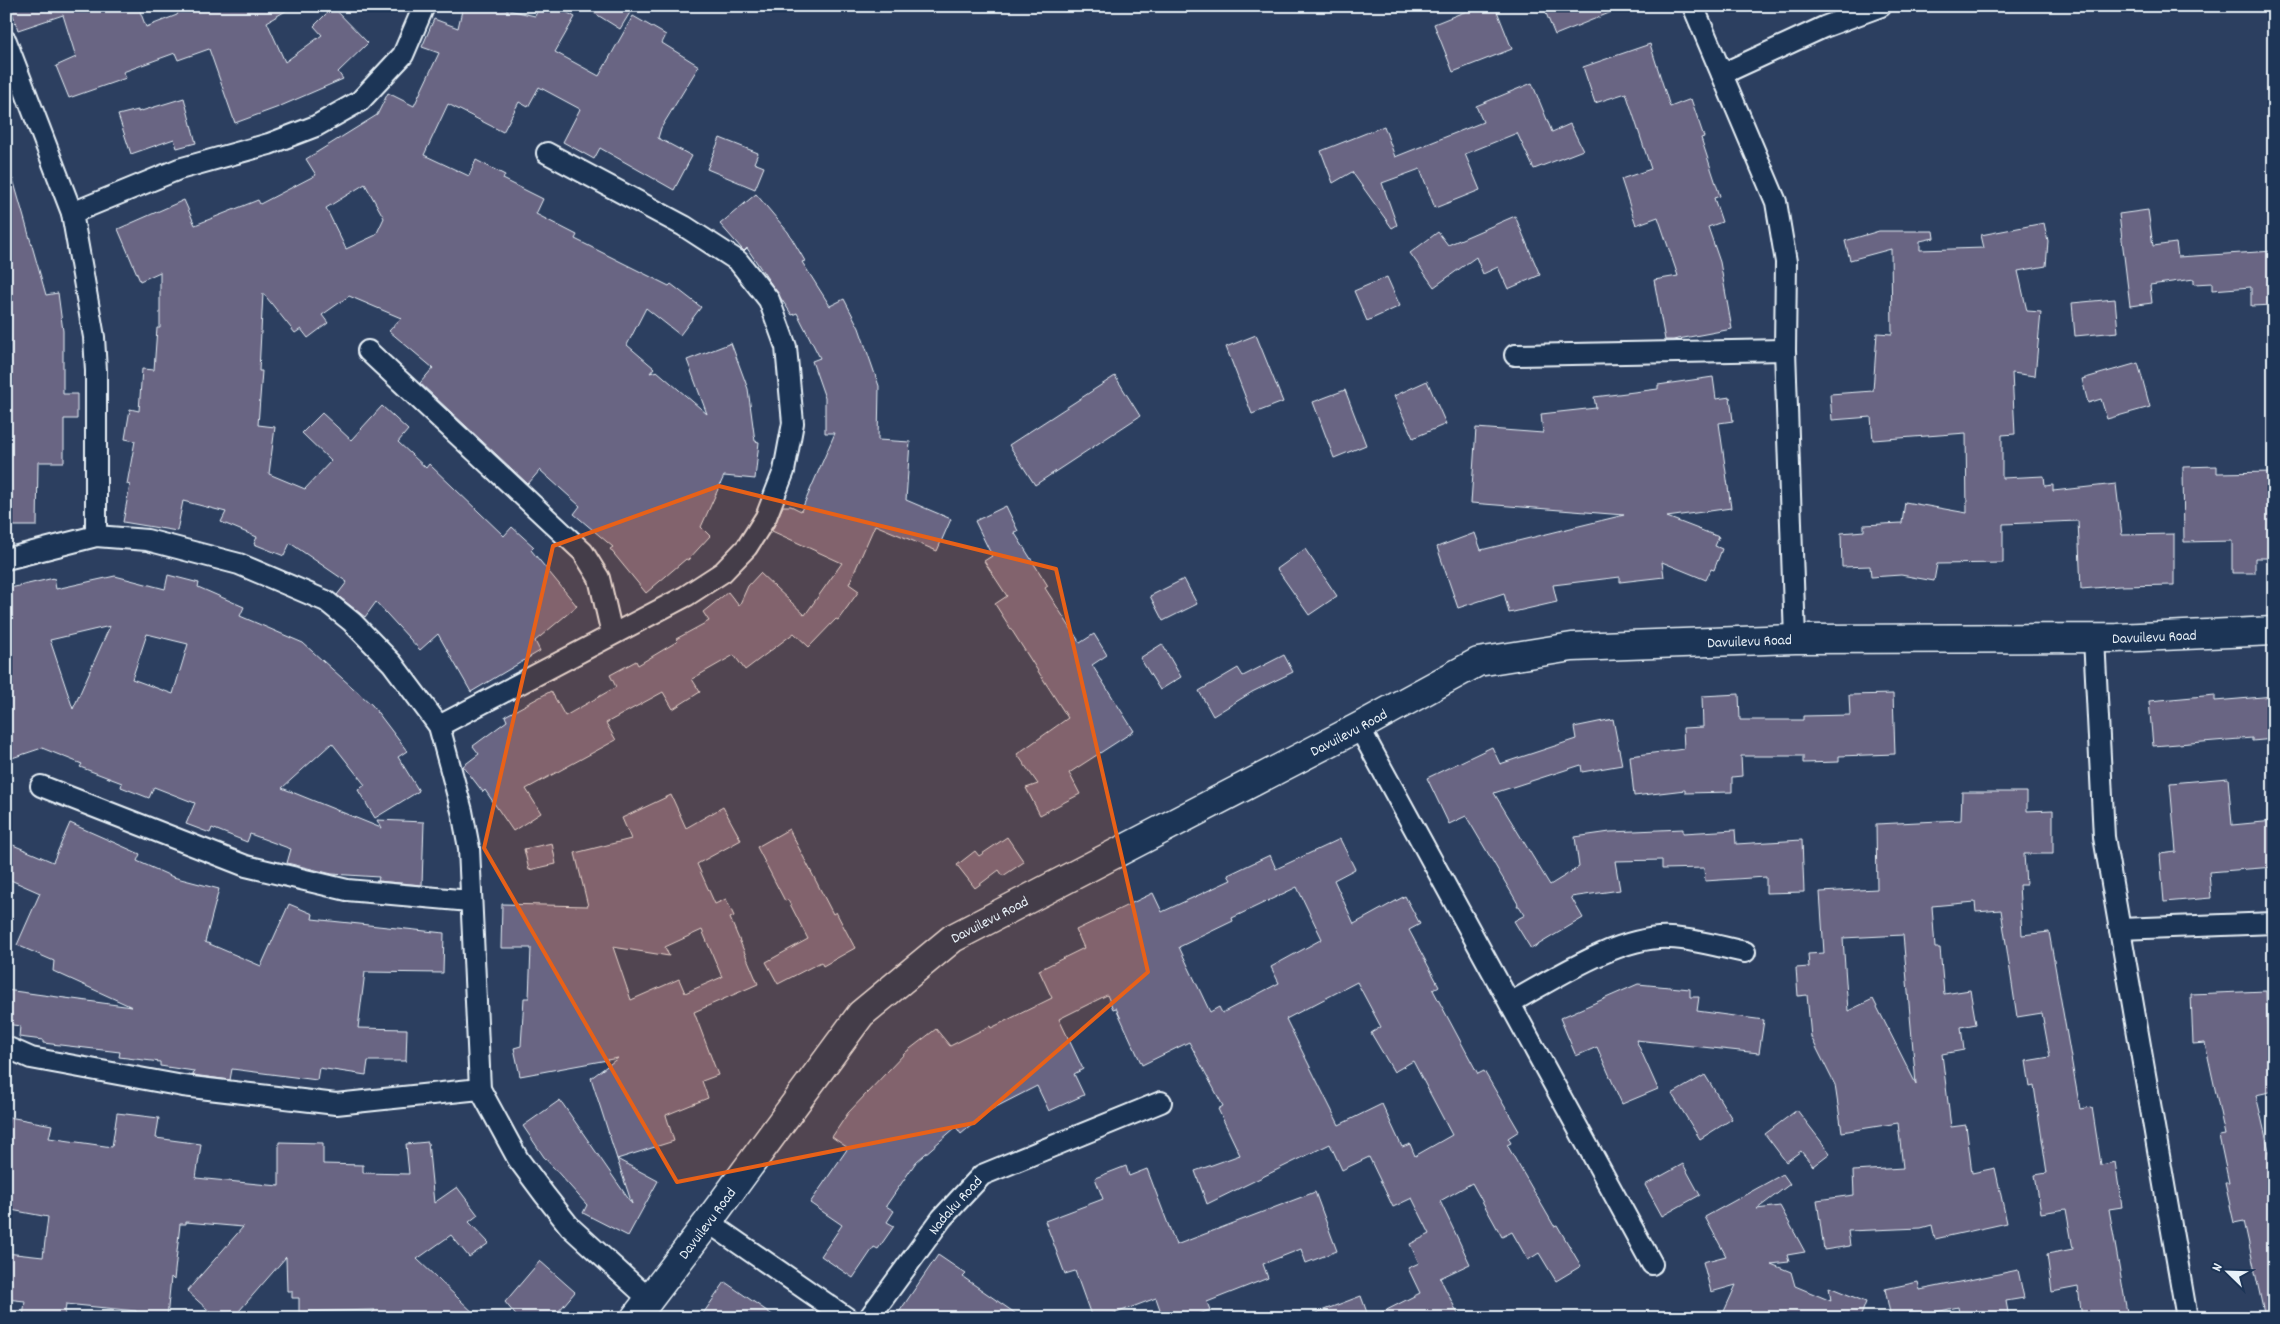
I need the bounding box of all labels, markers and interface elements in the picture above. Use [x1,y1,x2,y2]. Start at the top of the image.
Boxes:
street label: Davuilevu Road [2112,625,2197,651]
street label: Davuilevu Road [1707,630,1792,655]
street label: Davuilevu Road [1307,704,1392,763]
street label: Davuilevu Road [948,892,1033,950]
street label: Nadaku Road [924,1172,989,1240]
street label: Davuilevu Road [674,1184,743,1265]
north arrow [2202,1246,2252,1296]
text: N [2207,1261,2228,1275]

